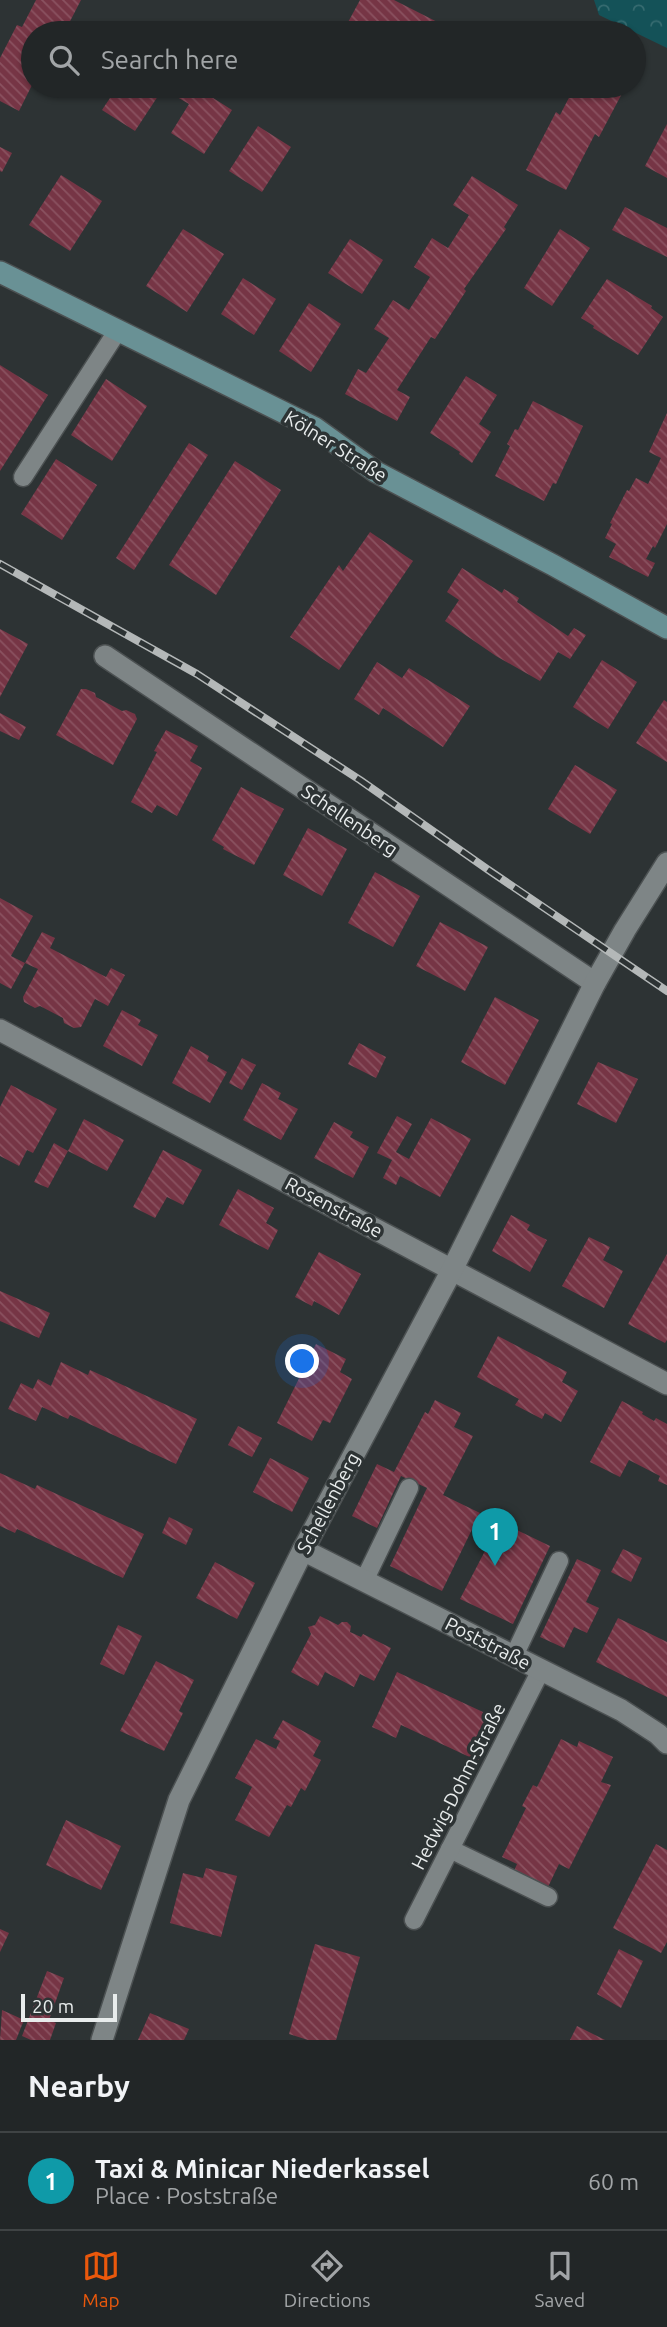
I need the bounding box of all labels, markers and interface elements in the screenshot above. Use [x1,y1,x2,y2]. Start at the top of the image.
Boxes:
search box [21,21,646,98]
icon: search [45,41,83,79]
text: Search here [101,45,238,74]
street label: Kölner Straße [281,406,391,486]
street label: Schellenberg [298,780,402,860]
street label: Rosenstraße [282,1172,386,1242]
your location [285,1344,319,1378]
street label: Schellenberg [292,1449,364,1557]
pin: 1 [472,1508,518,1566]
street label: Poststraße [442,1612,534,1674]
street label: Hedwig-Dohm-Straße [406,1699,510,1873]
scale bar [21,1991,117,2023]
text: 20 m [32,1995,74,2017]
text: Nearby [28,2069,130,2103]
text: Taxi & Minicar Niederkassel [95,2154,429,2183]
text: 1 [45,2169,57,2194]
text: 60 m [588,2169,639,2194]
text: Place · Poststraße [95,2183,278,2208]
tab: Map [82,2247,120,2311]
tab: Directions [284,2247,371,2311]
tab: Saved [534,2247,585,2311]

